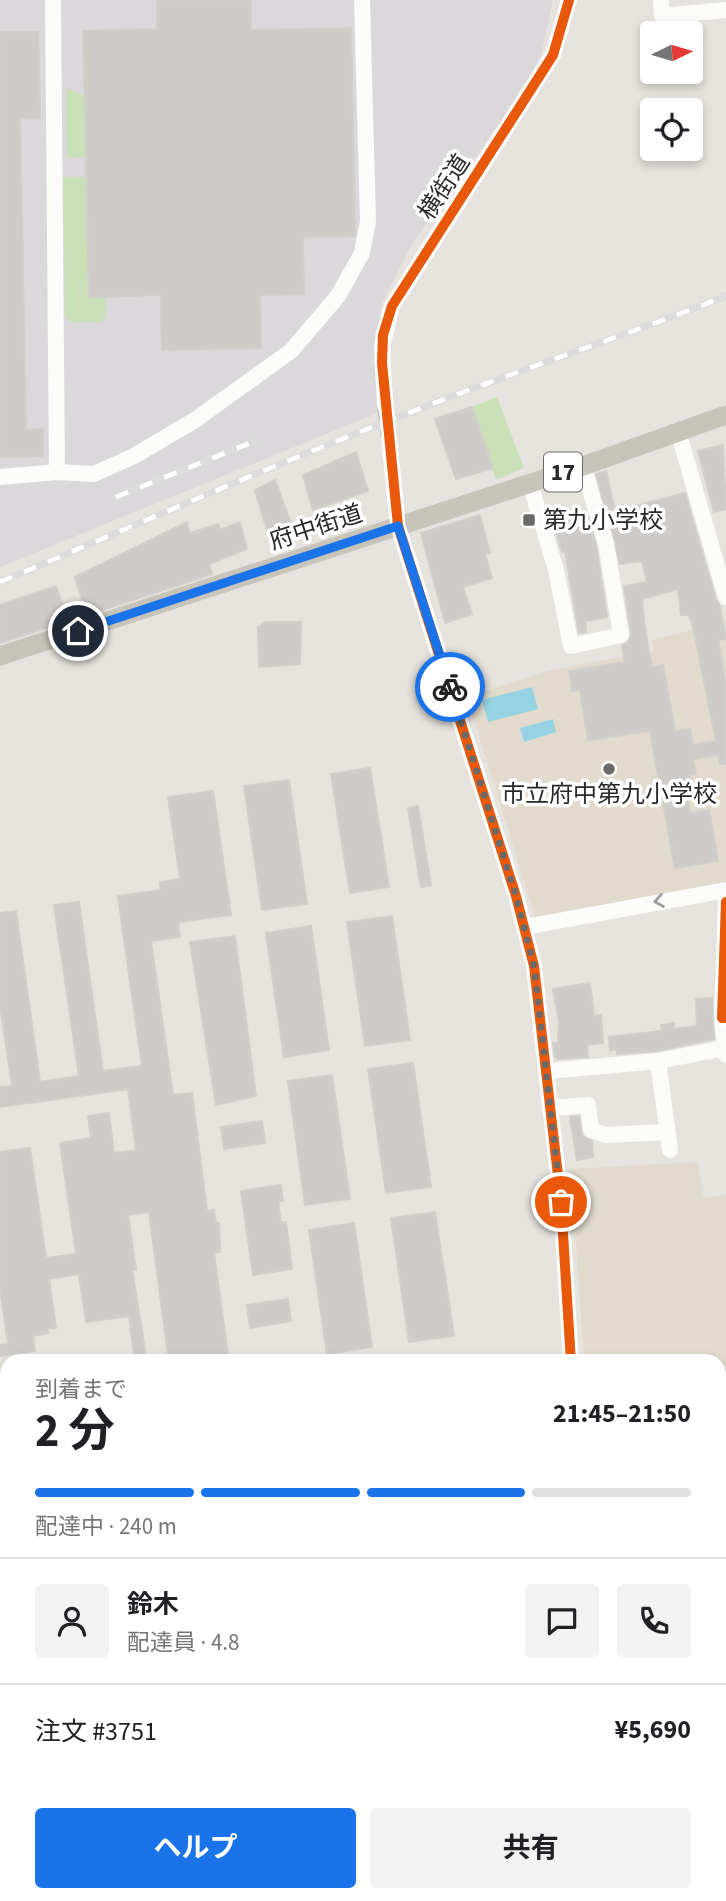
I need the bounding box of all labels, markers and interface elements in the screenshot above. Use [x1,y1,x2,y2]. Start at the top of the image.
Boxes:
north arrow [640,21,704,84]
map controls [640,21,703,161]
button: locate [640,98,703,161]
street label: 横街道 [410,148,479,227]
road number: 17 [544,452,582,492]
street label: 府中街道 [265,496,367,559]
place label: 第九小学校 [543,503,663,538]
marker: 第九小学校 [521,512,537,528]
pin [48,601,108,661]
icon: home [59,612,97,650]
courier [415,652,485,722]
icon: bike [431,668,469,706]
marker: 市立府中第九小学校 [601,761,617,777]
place label: 市立府中第九小学校 [501,777,717,812]
one-way arrow [653,893,665,908]
pin [531,1172,591,1232]
icon: bag [542,1183,580,1221]
text: 到着まで [35,1373,127,1406]
text: 21:45–21:50 [553,1395,691,1432]
text: 2 分 [35,1399,115,1464]
text: 配達中 · 240 m [35,1510,177,1543]
button: person [35,1584,109,1658]
button: chat [525,1584,599,1658]
button: phone [617,1584,691,1658]
text: 鈴木 [127,1586,179,1623]
text: 配達員 · 4.8 [127,1626,240,1659]
text: ¥5,690 [615,1711,691,1748]
text: 注文 #3751 [35,1713,157,1750]
button: ヘルプ [35,1808,356,1888]
button: 共有 [370,1808,691,1888]

